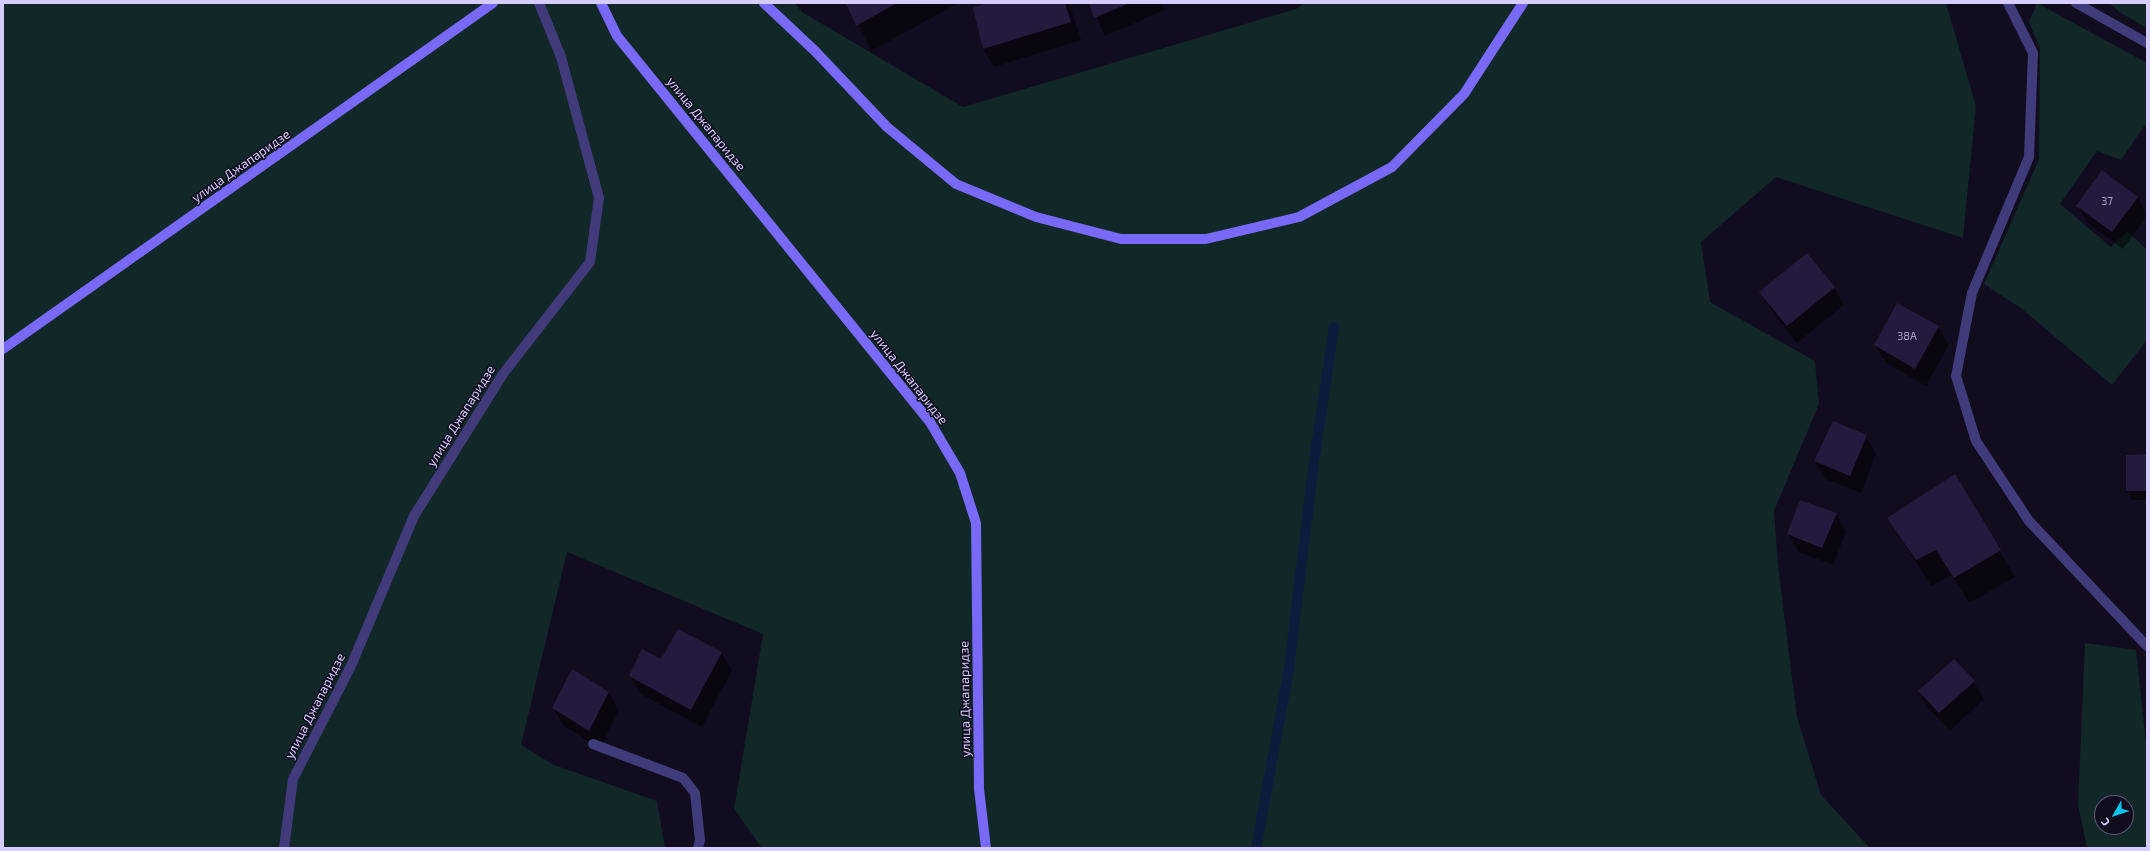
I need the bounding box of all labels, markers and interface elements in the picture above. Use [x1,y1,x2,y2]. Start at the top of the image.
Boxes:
street label: улица Джапаридзе [663,74,749,174]
street label: улица Джапаридзе [189,126,293,206]
house number: 37 [2101,194,2113,208]
street label: улица Джапаридзе [867,326,951,428]
house number: 38А [1897,329,1917,343]
street label: улица Джапаридзе [423,362,499,470]
street label: улица Джапаридзе [956,641,974,757]
street label: улица Джапаридзе [282,651,348,761]
north arrow [2094,795,2134,835]
text: С [2098,816,2112,829]

